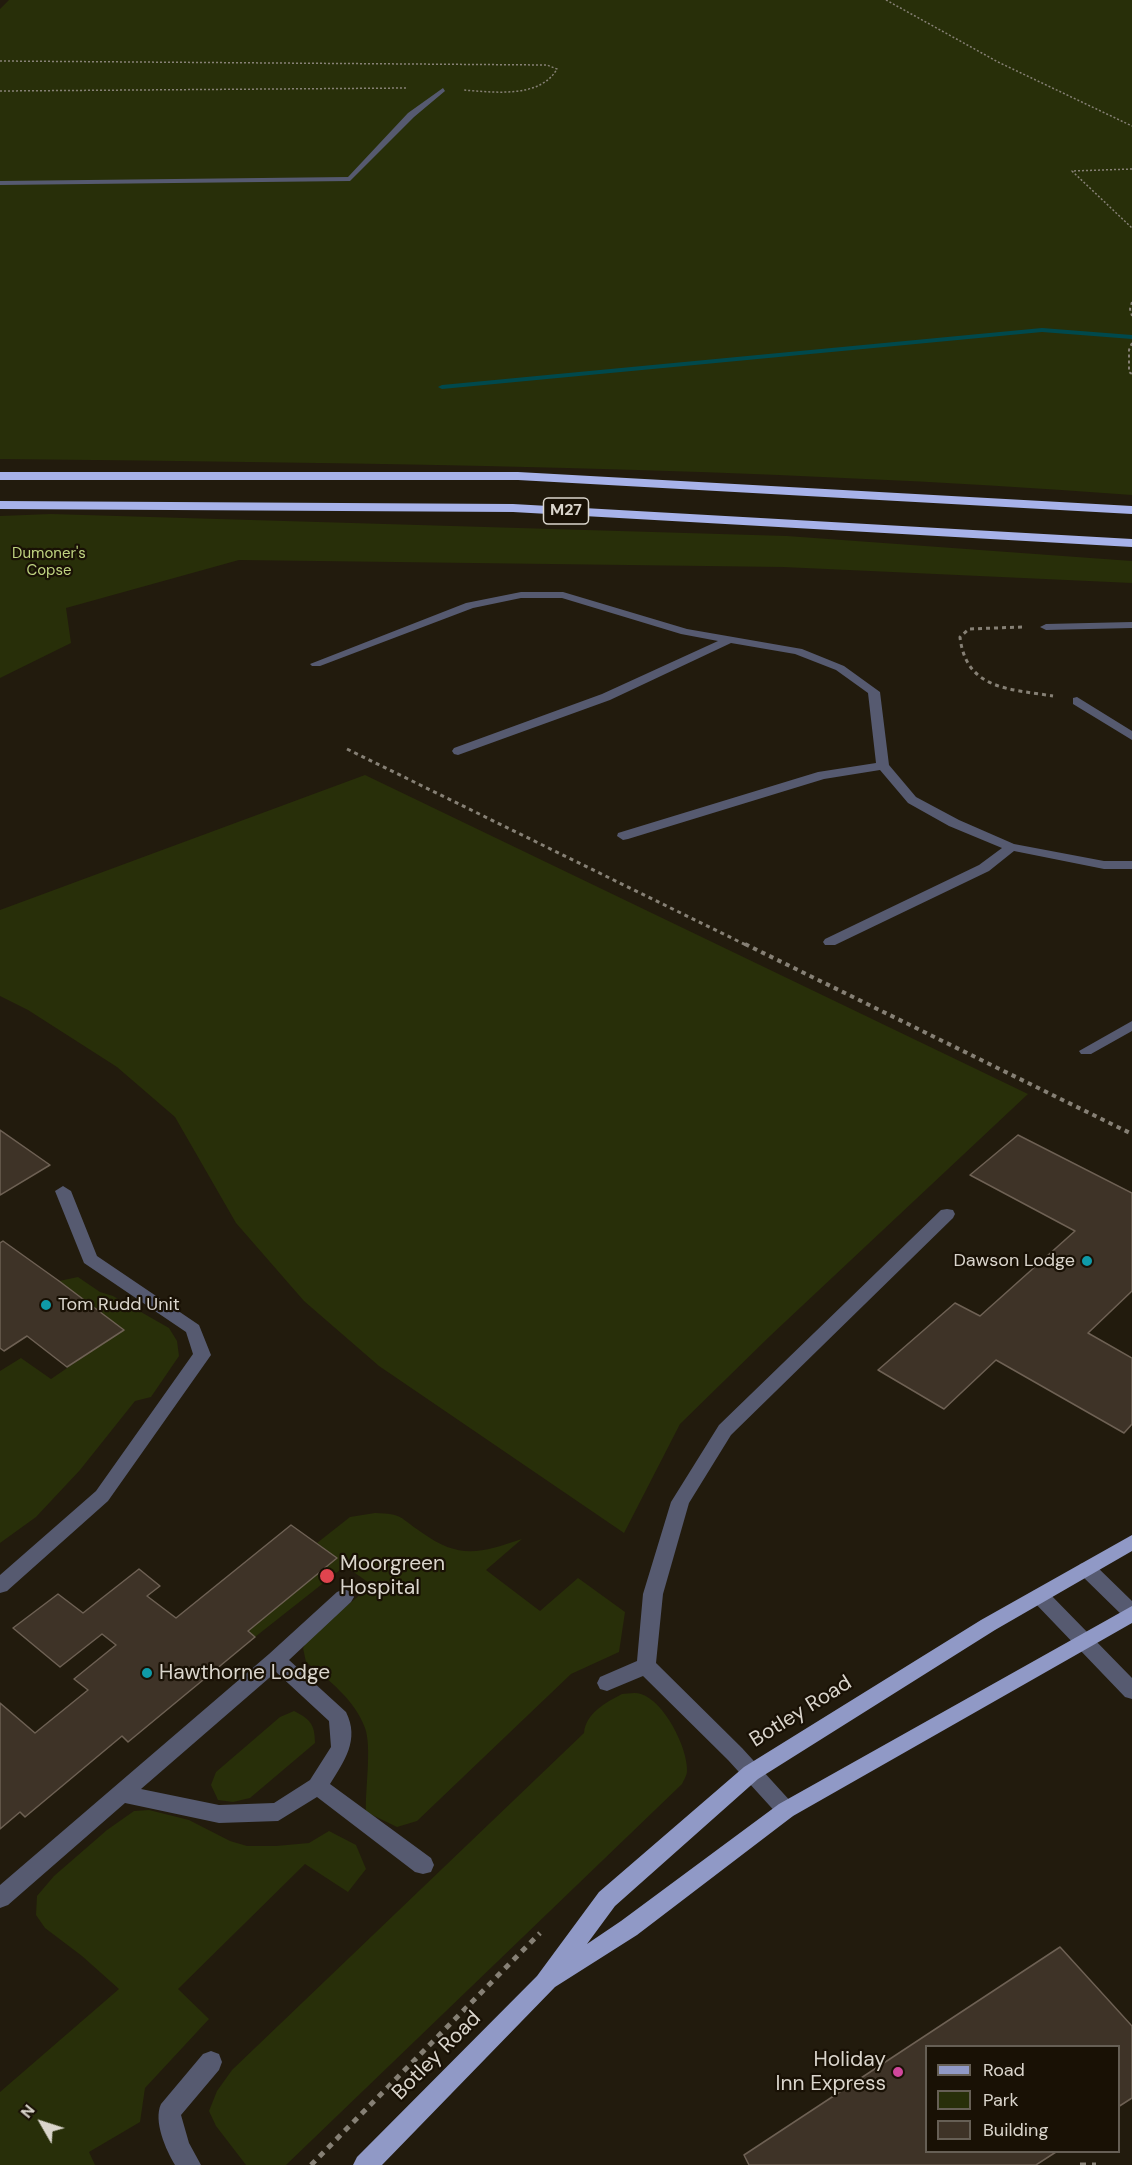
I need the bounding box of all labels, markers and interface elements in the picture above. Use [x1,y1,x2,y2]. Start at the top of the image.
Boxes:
road number: M27 [544,498,588,524]
park label: Dumoner's Copse [12,545,86,580]
place label: Dawson Lodge [953,1250,1075,1272]
marker: Dawson Lodge [1080,1254,1094,1268]
place label: Tom Rudd Unit [58,1294,180,1316]
marker: Tom Rudd Unit [39,1298,53,1312]
place label: Moorgreen Hospital [340,1551,445,1601]
marker: Moorgreen Hospital [318,1567,336,1585]
place label: Hawthorne Lodge [159,1660,330,1686]
marker: Hawthorne Lodge [140,1666,154,1680]
street label: Botley Road [745,1671,857,1753]
street label: Botley Road [387,2006,487,2106]
legend [925,2045,1120,2153]
place label: Holiday Inn Express [776,2047,886,2097]
text: Road [983,2058,1025,2082]
marker: Holiday Inn Express [891,2065,905,2079]
text: Park [983,2088,1019,2112]
north arrow [12,2093,72,2153]
text: N [16,2100,39,2123]
text: Building [983,2118,1048,2142]

